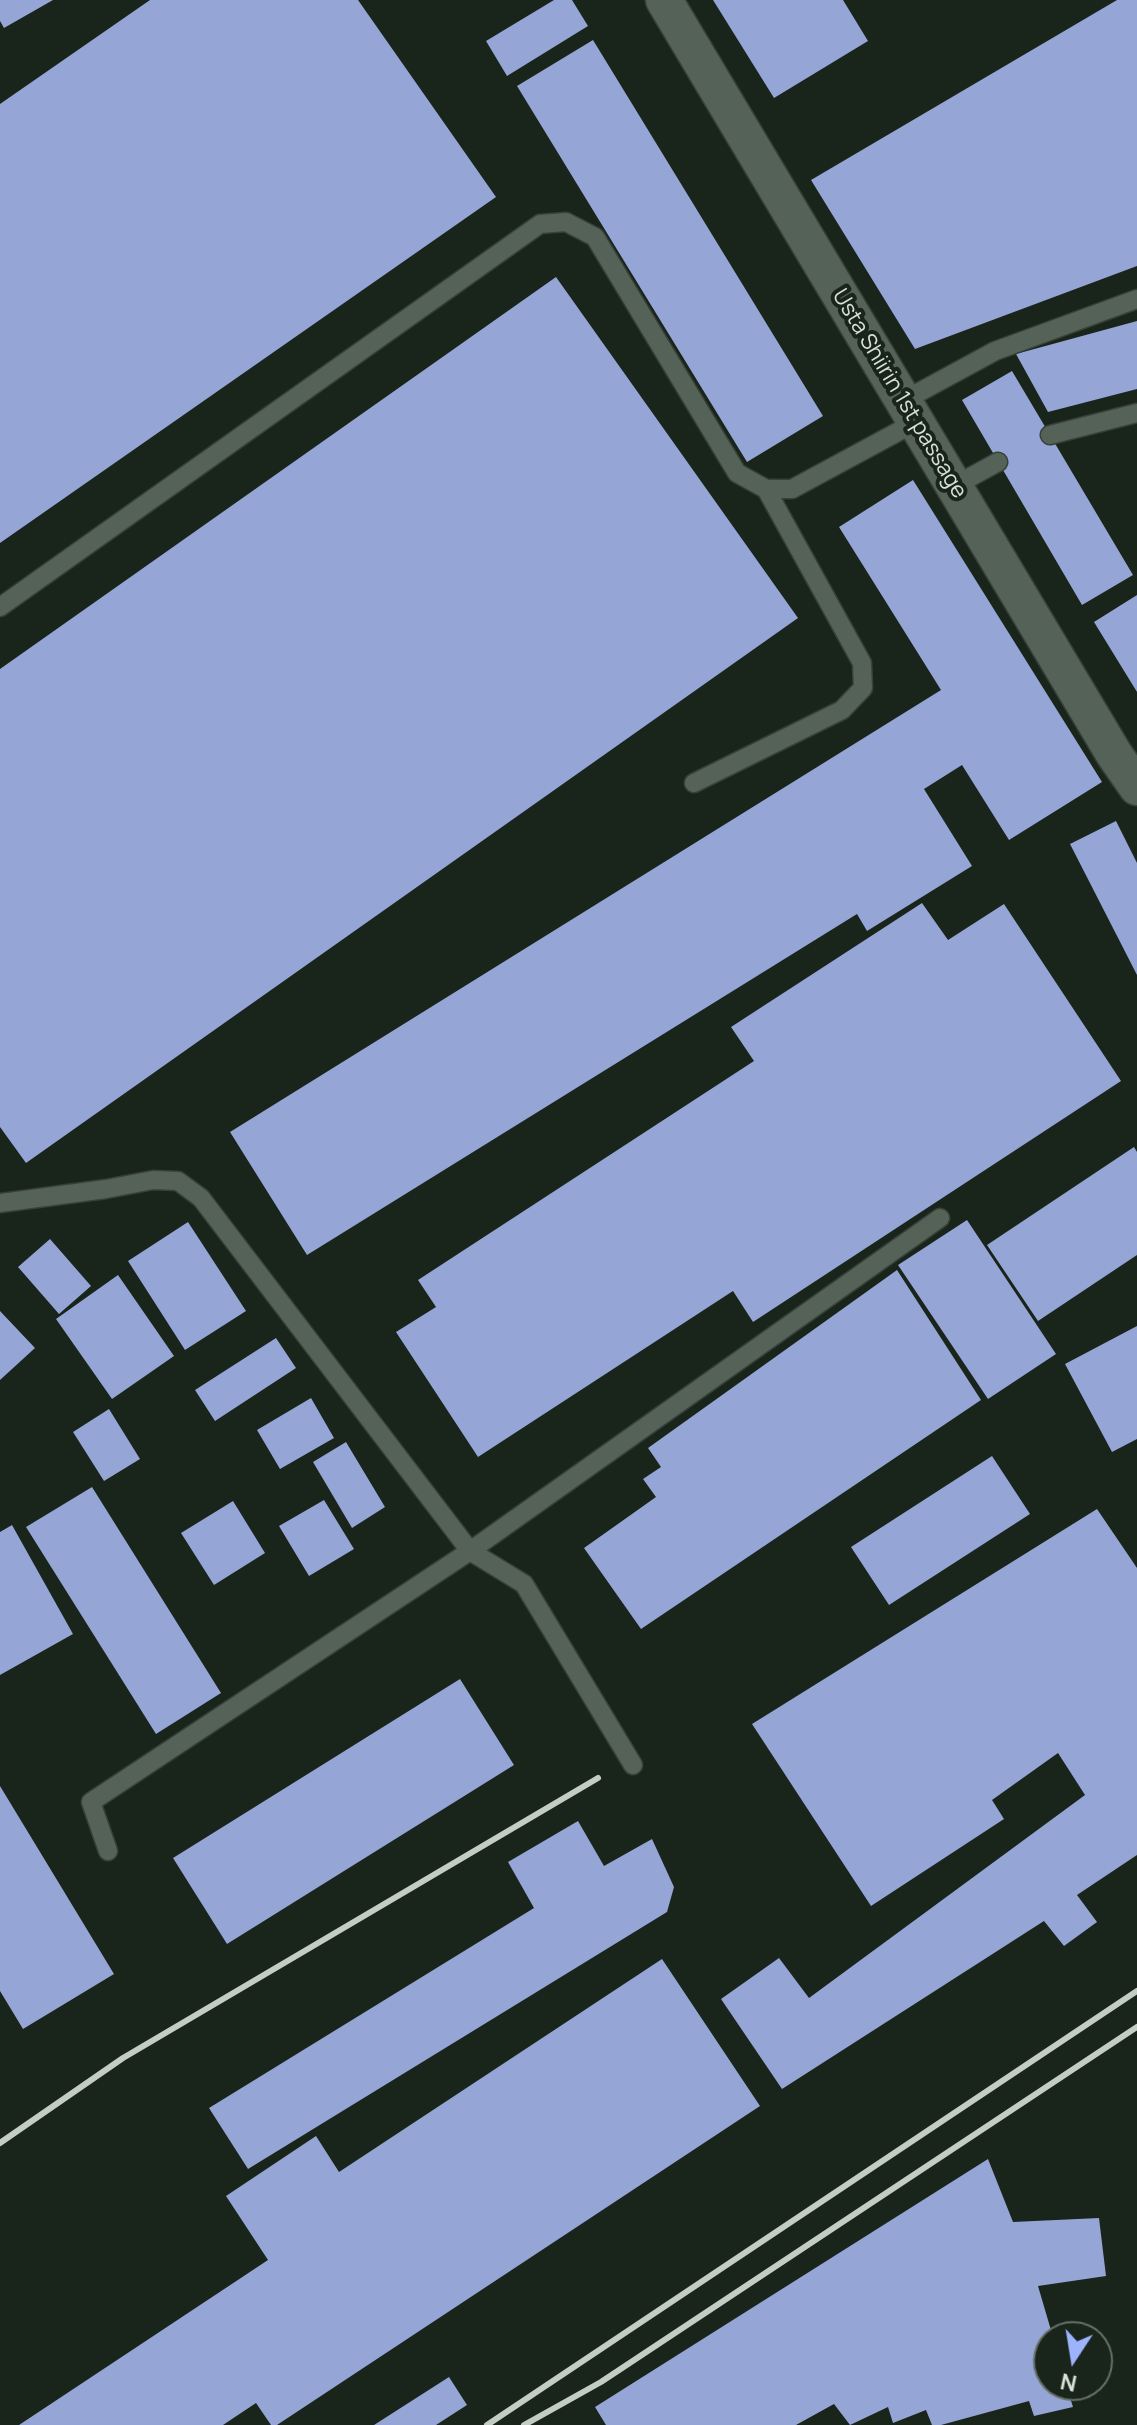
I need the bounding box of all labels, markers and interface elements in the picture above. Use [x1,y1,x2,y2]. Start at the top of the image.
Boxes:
street label: Usta Shiirin 1st passage [826,284,972,504]
north arrow [1033,2321,1113,2401]
text: N [1058,2366,1079,2399]

